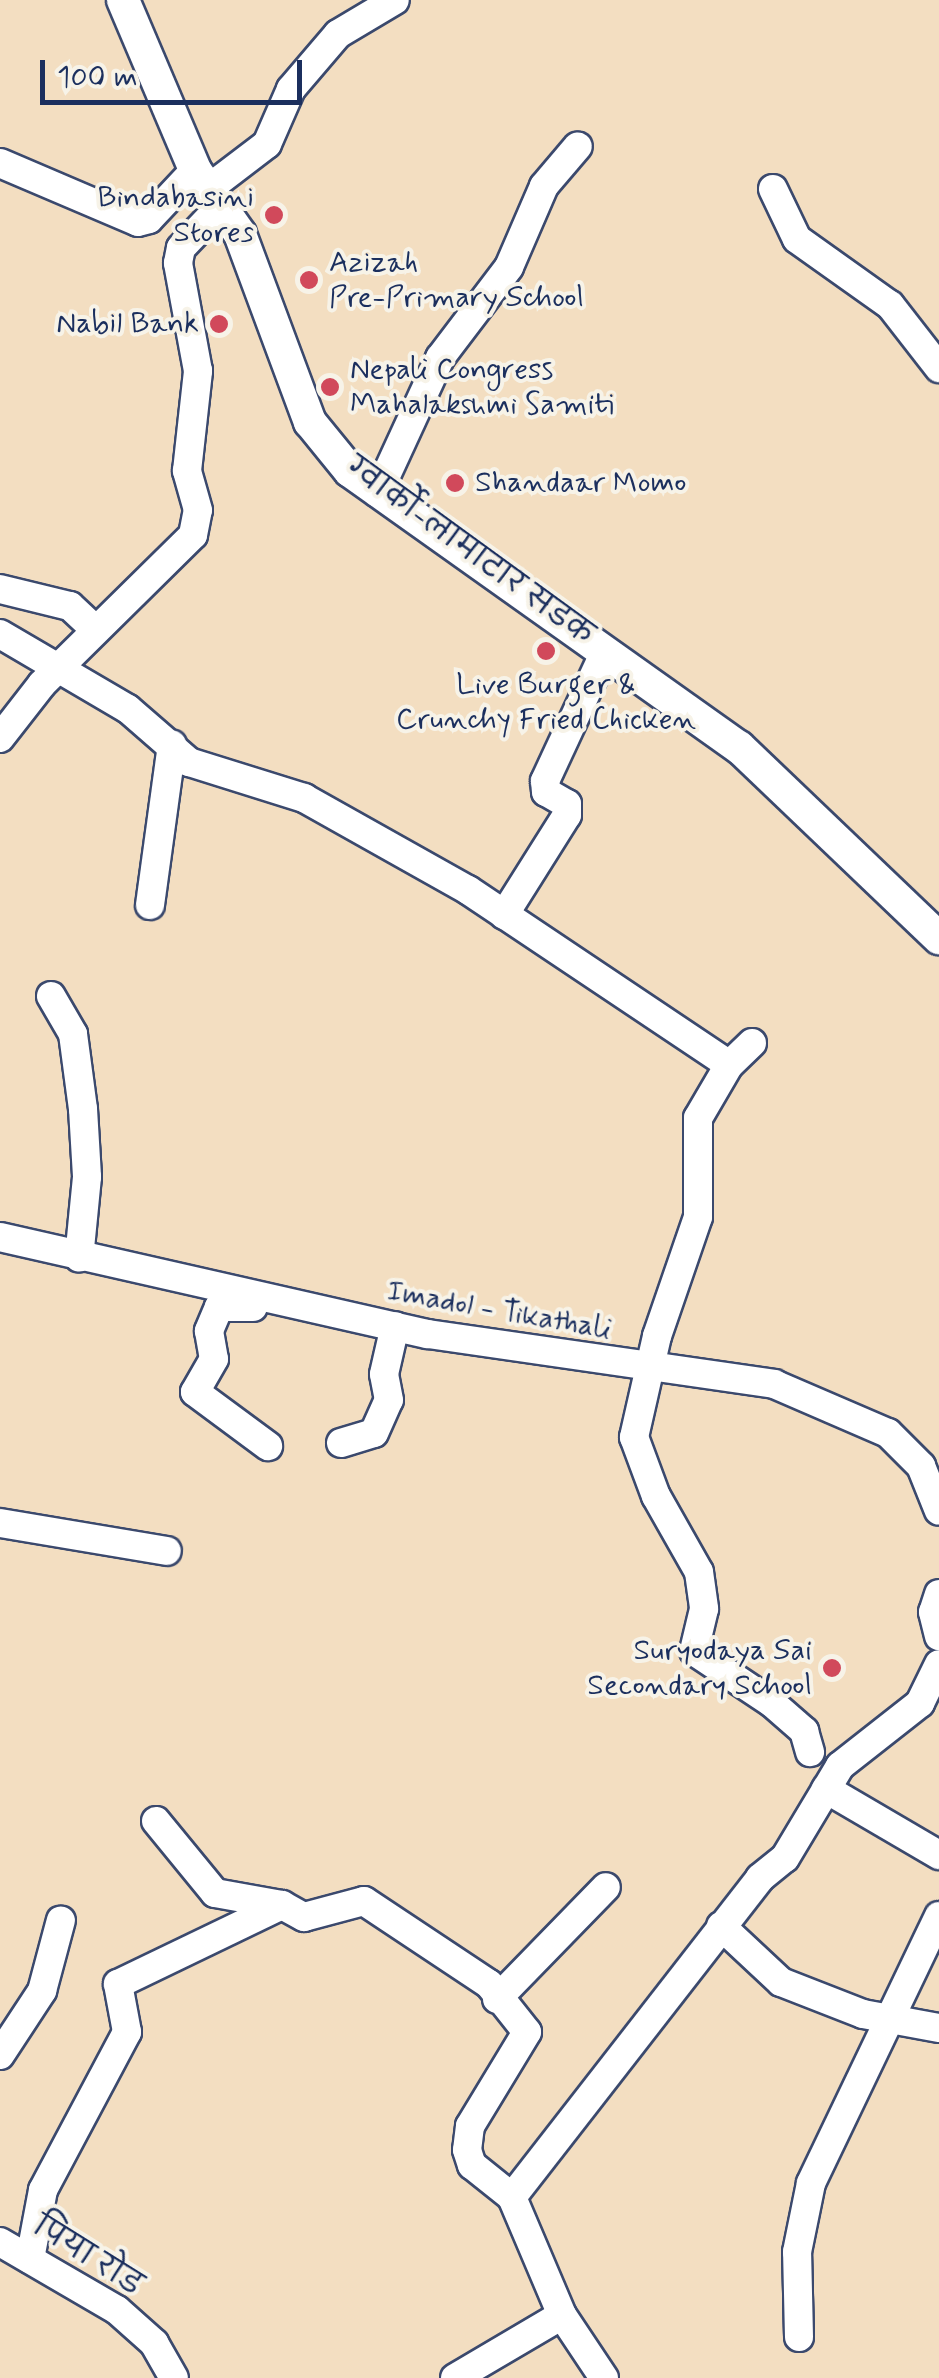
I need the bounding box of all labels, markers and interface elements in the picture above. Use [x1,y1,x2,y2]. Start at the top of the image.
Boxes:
scale bar [45,40,308,102]
text: 100 m [57,58,138,97]
place label: Bindabasini Stores [98,180,254,250]
marker: Bindabasini Stores [263,204,285,226]
place label: Azizah Pre-Primary School [329,245,584,316]
marker: Azizah Pre-Primary School [298,269,320,291]
place label: Nabil Bank [59,306,199,342]
marker: Nabil Bank [208,313,230,335]
place label: Nepali Congress Mahalakshmi Samiti [350,352,612,422]
marker: Nepali Congress Mahalakshmi Samiti [319,376,341,398]
street label: ग्वार्को-लामाटार सडक [339,450,599,654]
place label: Shandaar Momo [475,465,693,501]
marker: Shandaar Momo [444,472,466,494]
marker: Live Burger & Crunchy Fried Chicken [535,640,557,662]
place label: Live Burger & Crunchy Fried Chicken [398,667,694,738]
street label: Imadol - Tikathali [384,1274,614,1348]
place label: Suryodaya Sai Secondary School [587,1633,812,1704]
marker: Suryodaya Sai Secondary School [821,1657,843,1679]
street label: पिया रोड [26,2209,148,2305]

